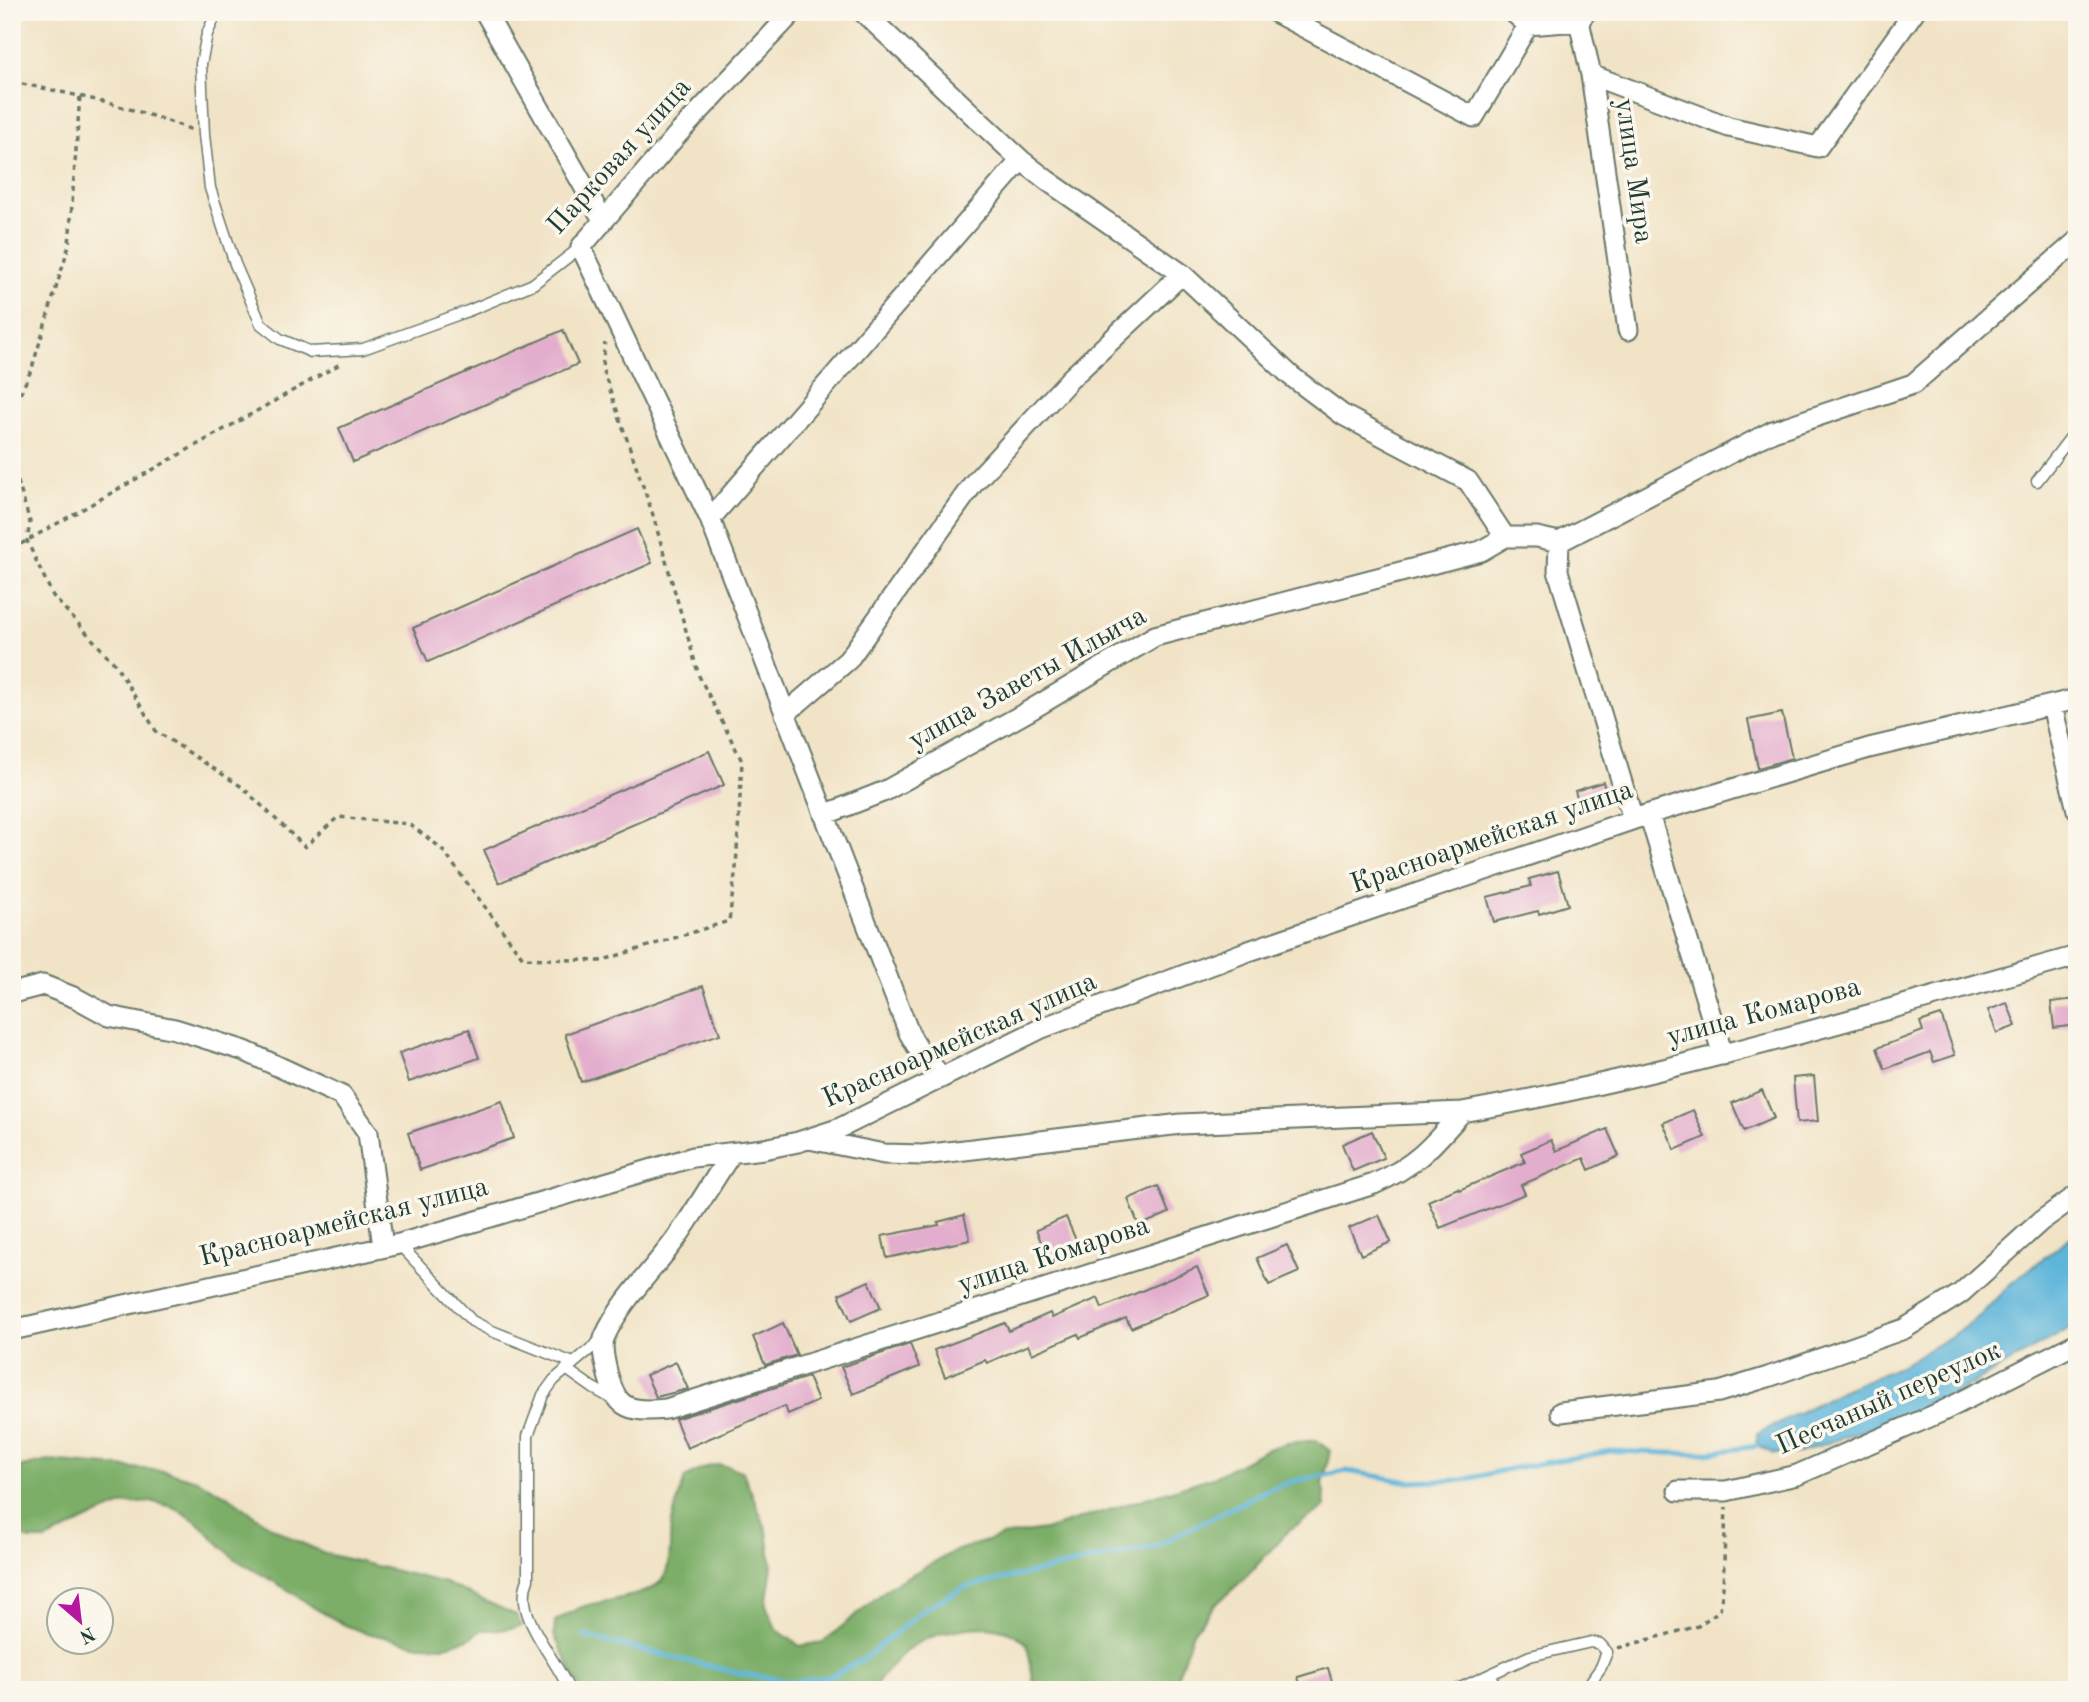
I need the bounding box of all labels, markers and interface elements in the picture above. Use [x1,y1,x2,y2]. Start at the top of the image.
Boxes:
street label: Парковая улица [543,73,697,241]
street label: улица Мира [1609,97,1657,246]
street label: улица Заветы Ильича [905,602,1152,756]
street label: Красноармейская улица [1347,776,1637,900]
street label: Красноармейская улица [819,968,1101,1114]
street label: улица Комарова [1664,974,1864,1052]
street label: Красноармейская улица [197,1173,491,1272]
street label: улица Комарова [955,1212,1153,1300]
street label: Песчаный переулок [1772,1337,2006,1461]
north arrow [46,1586,116,1656]
text: N [76,1622,98,1646]

